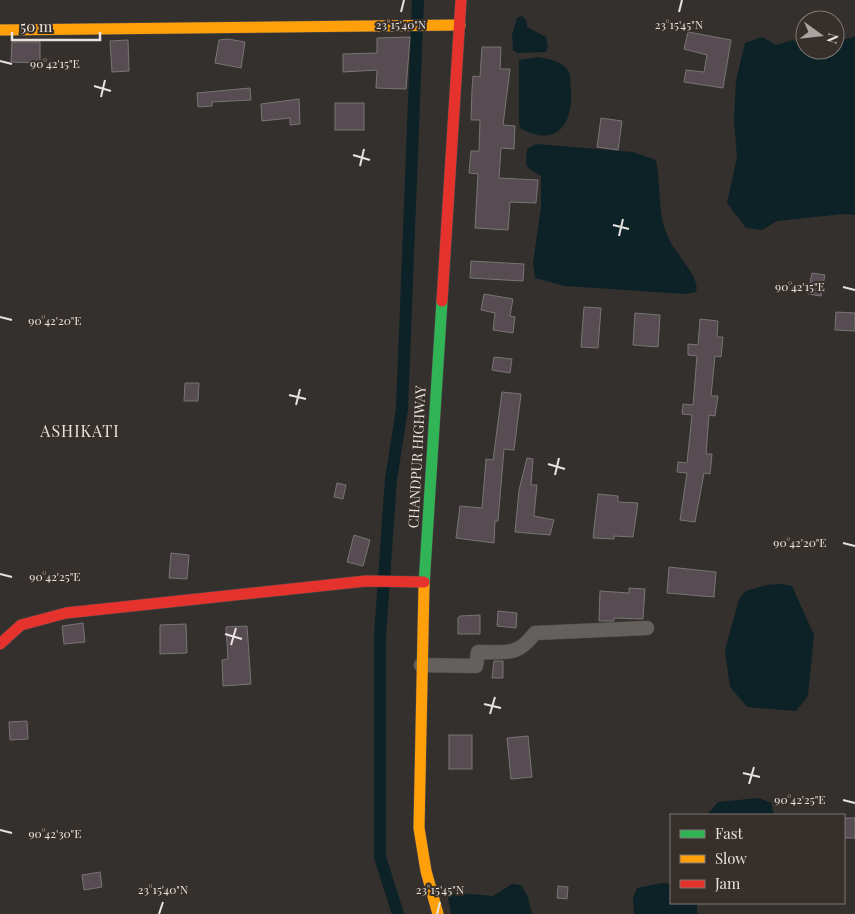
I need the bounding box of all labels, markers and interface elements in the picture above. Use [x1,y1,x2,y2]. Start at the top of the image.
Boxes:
scale bar [12,10,100,42]
north arrow [795,10,845,60]
text: 50 m [20,16,53,36]
text: 23°15'40"N [376,16,427,32]
text: 23°15'45"N [655,16,704,32]
text: N [823,31,844,46]
text: 90°42'15"E [30,55,80,71]
text: 90°42'15"E [775,278,825,294]
text: 90°42'20"E [28,312,82,328]
street label: CHANDPUR HIGHWAY [403,384,430,529]
district label: ASHIKATI [39,420,120,441]
text: 90°42'20"E [773,534,827,550]
text: 90°42'25"E [29,568,81,584]
text: 90°42'25"E [774,791,826,807]
legend [670,814,845,904]
text: Fast [715,823,744,843]
text: 90°42'30"E [29,825,82,841]
text: Slow [715,848,747,868]
text: Jam [714,873,741,893]
text: 23°15'40"N [138,881,189,897]
text: 23°15'45"N [416,881,465,897]

